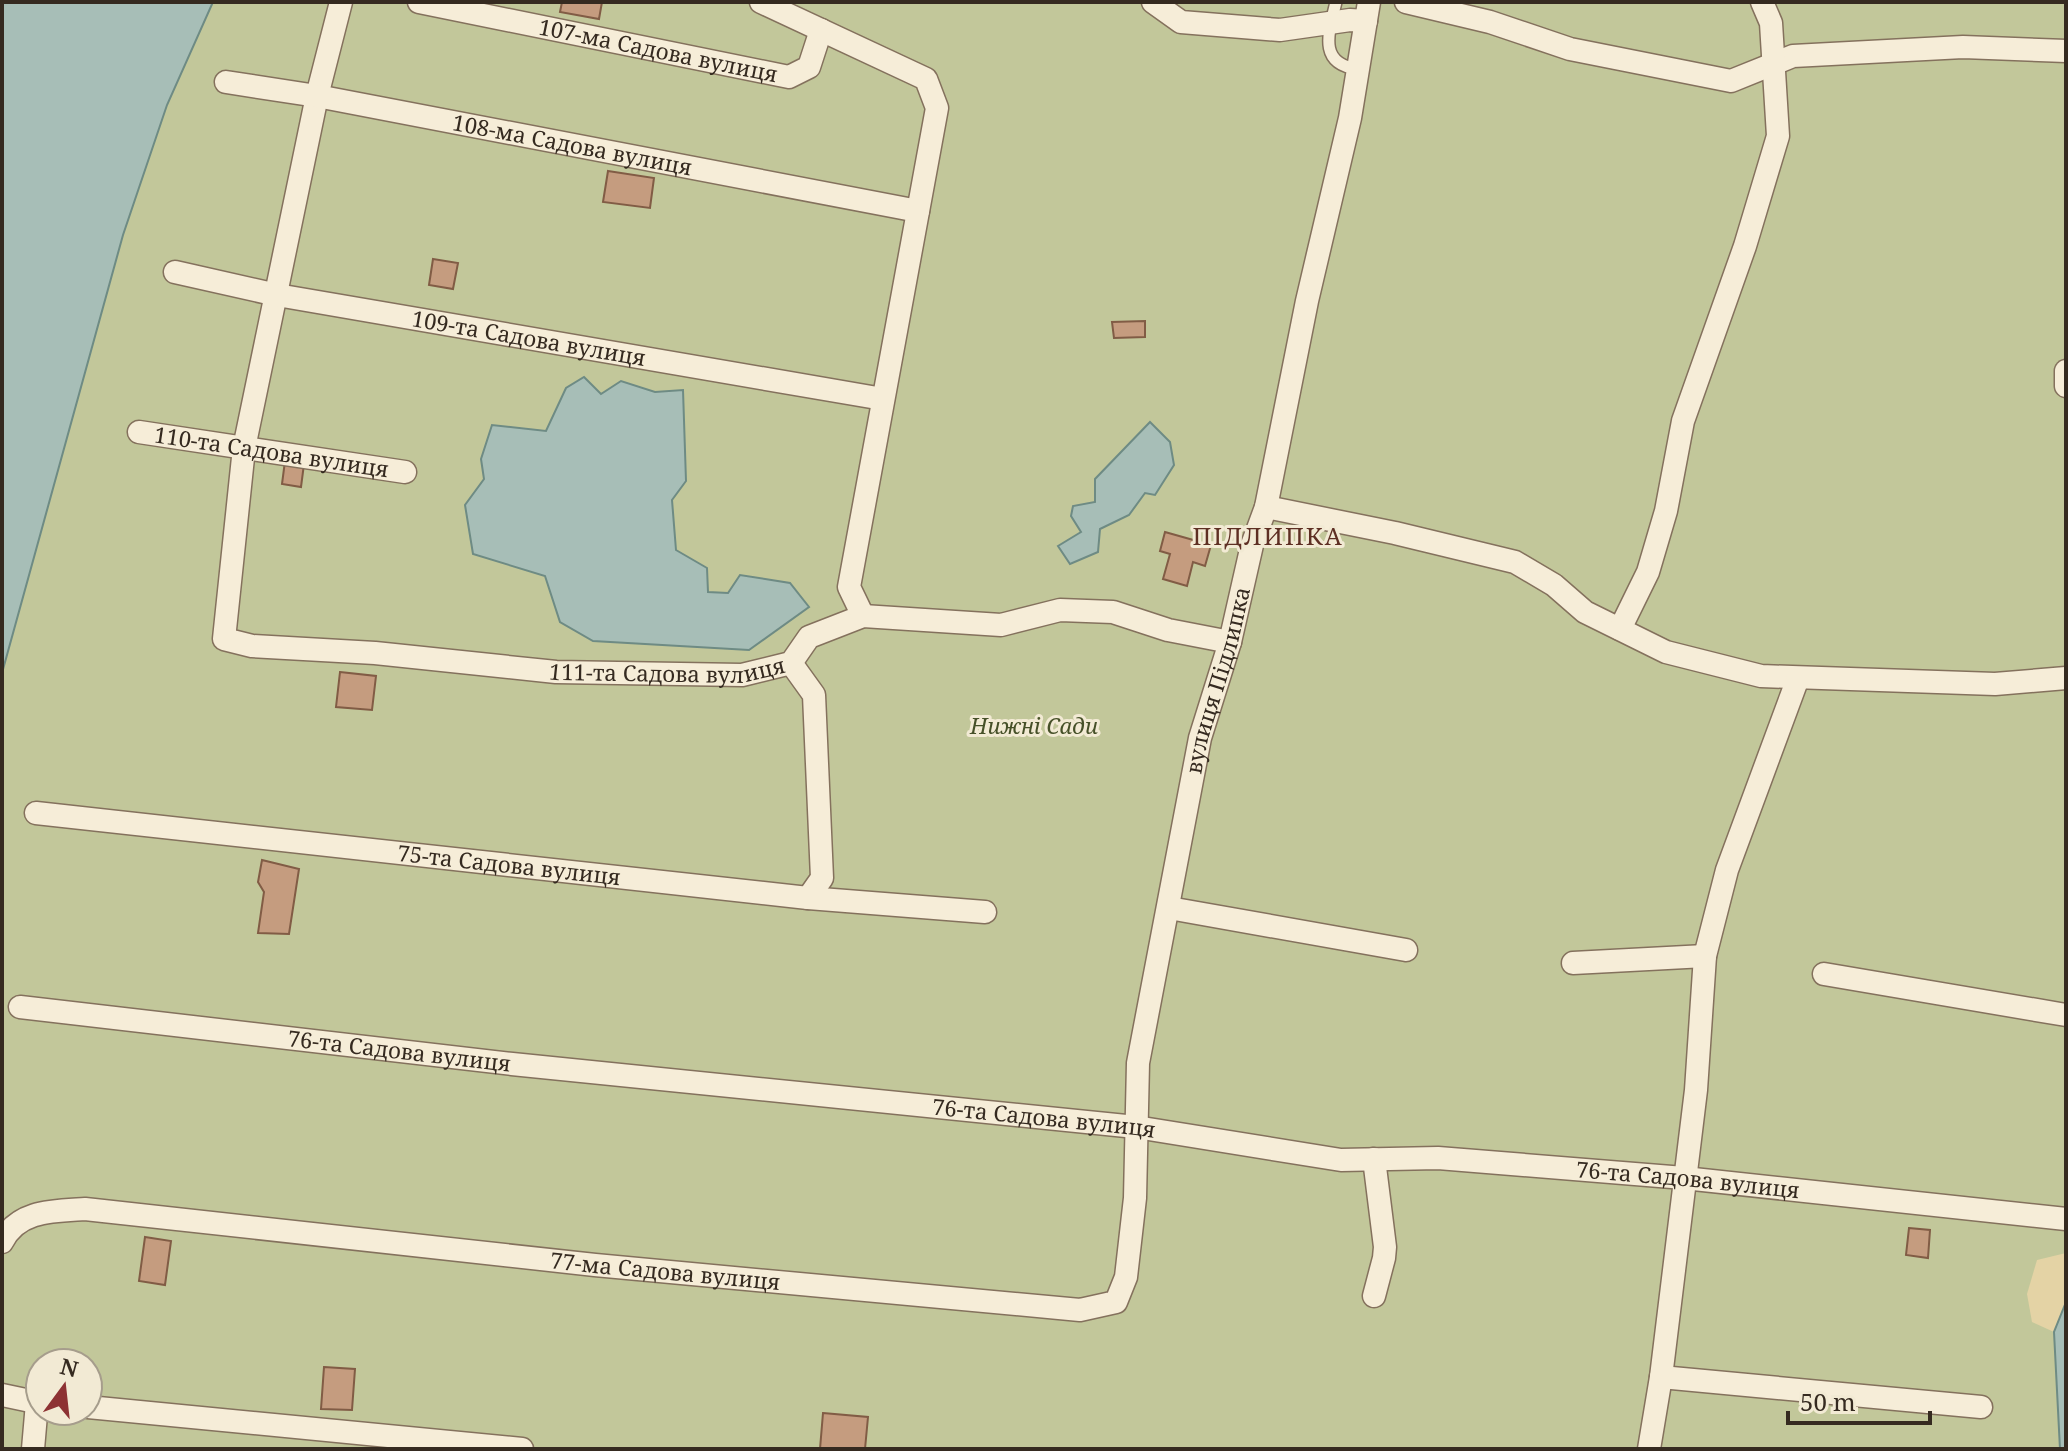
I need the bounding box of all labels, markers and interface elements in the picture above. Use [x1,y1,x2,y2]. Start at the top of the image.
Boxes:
street label: 107-ма Садова вулиця [536,11,780,88]
street label: 108-ма Садова вулиця [450,106,695,181]
street label: 109-та Садова вулиця [410,302,648,372]
street label: 110-та Садова вулиця [152,419,391,483]
district label: ПІДЛИПКА [1192,519,1344,552]
street label: вулиця Підлипка [1178,584,1256,776]
street label: 111-та Садова вулиця [548,649,788,689]
park label: Нижні Сади [969,710,1098,740]
street label: 75-та Садова вулиця [396,837,622,891]
street label: 76-та Садова вулиця [286,1022,513,1078]
street label: 76-та Садова вулиця [931,1091,1158,1144]
street label: 76-та Садова вулиця [1575,1153,1801,1204]
street label: 77-ма Садова вулиця [549,1244,782,1296]
north arrow [24,1347,104,1427]
text: N [57,1350,82,1383]
scale bar [1788,1375,1930,1425]
text: 50 m [1800,1385,1856,1418]

